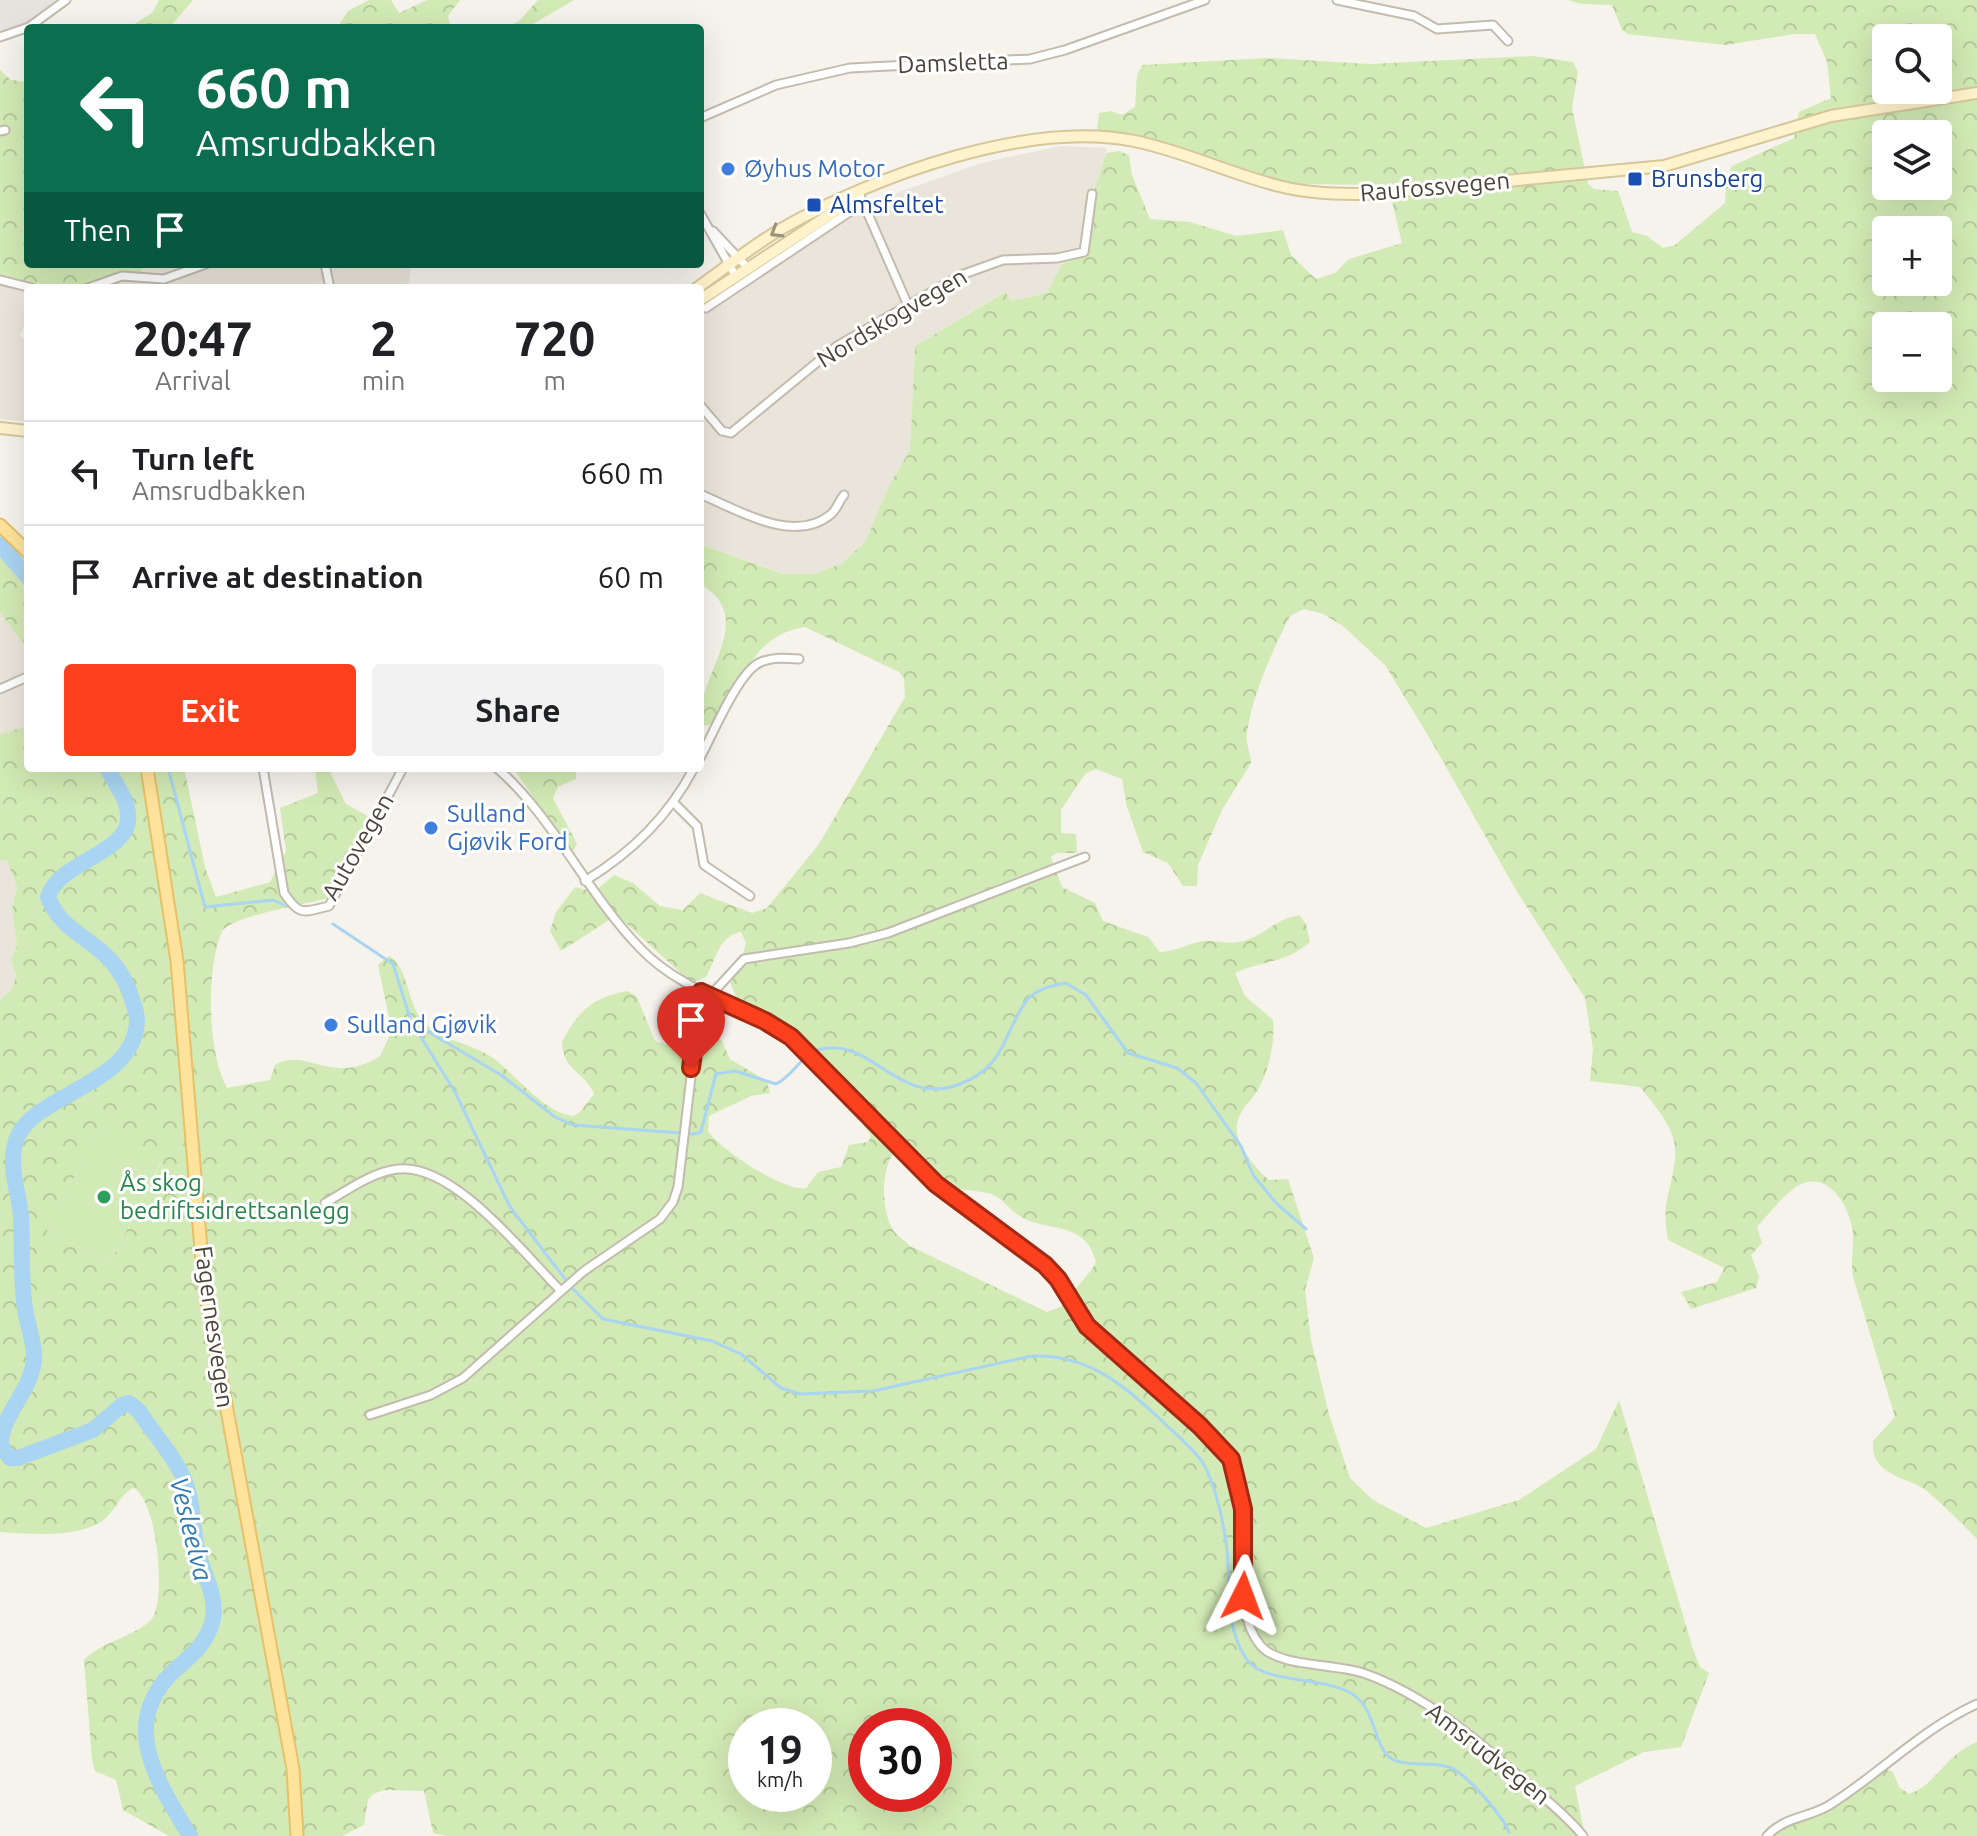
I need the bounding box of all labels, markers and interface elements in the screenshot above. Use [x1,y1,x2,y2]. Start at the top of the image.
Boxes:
map controls [1872,24,1952,392]
button: search [1872,24,1952,104]
street label: Damsletta [897,47,1009,78]
icon: left [64,56,168,160]
text: 660 m [196,56,352,119]
button: layers [1872,120,1952,200]
text: Amsrudbakken [196,122,437,163]
place label: Øyhus Motor [744,155,885,182]
marker: Øyhus Motor [719,160,737,178]
place label: Brunsberg [1651,165,1763,192]
street label: Raufossvegen [1359,166,1511,207]
marker: Brunsberg [1626,170,1644,188]
place label: Almsfeltet [830,191,944,218]
marker: Almsfeltet [805,196,823,214]
icon: arrive [148,208,192,252]
text: Then [64,213,132,247]
button: + [1872,216,1952,296]
one-way arrow [770,223,785,238]
street label: Nordskogvegen [812,262,971,373]
text: 20:47 [133,311,253,365]
text: 2 [370,311,397,365]
text: 720 [514,311,595,365]
button: − [1872,312,1952,392]
text: Arrival [155,366,231,395]
text: min [362,366,405,395]
text: m [543,366,566,395]
text: Turn left [132,442,254,476]
icon: left [64,451,108,495]
text: 660 m [580,456,664,490]
text: Amsrudbakken [132,476,306,505]
icon: arrive [64,555,108,599]
text: Arrive at destination [132,560,424,594]
text: 60 m [597,560,664,594]
button: Exit [64,664,356,756]
button: Share [372,664,664,756]
street label: Autovegen [316,789,399,905]
place label: Sulland Gjøvik Ford [447,800,568,855]
marker: Sulland Gjøvik Ford [422,819,440,837]
pin [657,986,725,1068]
icon: arrive [669,998,713,1042]
place label: Sulland Gjøvik [347,1011,497,1038]
marker: Sulland Gjøvik [322,1016,340,1034]
place label: Ås skog bedriftsidrettsanlegg [120,1169,350,1224]
marker: Ås skog bedriftsidrettsanlegg [95,1188,113,1206]
street label: Fagernesvegen [190,1244,239,1410]
water label: Vesleelva [165,1474,218,1584]
position arrow [1201,1554,1285,1638]
street label: Amsrudvegen [1421,1697,1555,1810]
speed limit sign: 30 [848,1708,952,1812]
text: 19 [757,1727,803,1772]
text: km/h [757,1768,803,1791]

